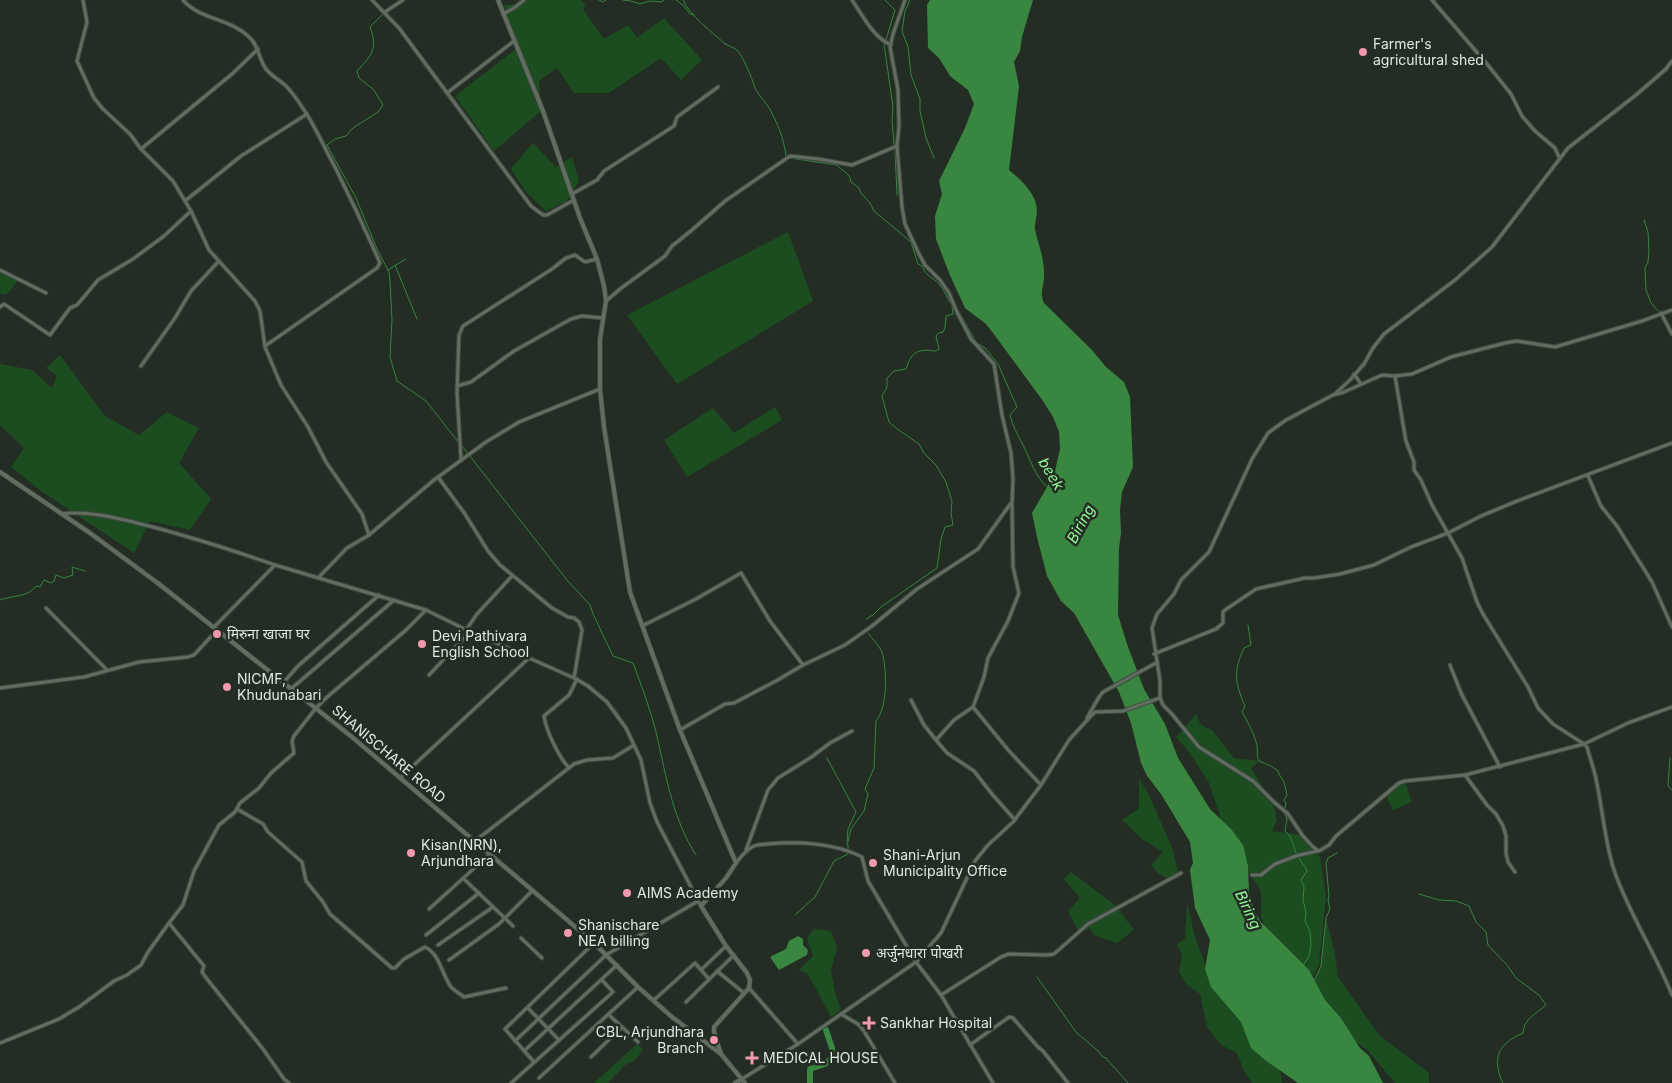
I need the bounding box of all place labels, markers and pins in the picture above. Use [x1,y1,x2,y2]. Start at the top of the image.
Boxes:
place label: Farmer's agricultural shed [1373,35,1484,68]
marker: Farmer's agricultural shed [1357,46,1369,58]
place label: मिरुना खाजा घर [227,625,310,642]
place label: Devi Pathivara English School [432,627,529,660]
marker: मिरुना खाजा घर [211,628,223,640]
marker: Devi Pathivara English School [416,638,428,650]
place label: NICMF, Khudunabari [237,670,321,703]
marker: NICMF, Khudunabari [221,681,233,693]
place label: Kisan(NRN), Arjundhara [421,836,502,869]
place label: Shani-Arjun Municipality Office [883,846,1007,879]
marker: Kisan(NRN), Arjundhara [405,847,417,859]
marker: Shani-Arjun Municipality Office [867,857,879,869]
place label: AIMS Academy [637,884,738,901]
marker: AIMS Academy [621,887,633,899]
place label: Shanischare NEA billing [578,916,660,949]
marker: Shanischare NEA billing [562,927,574,939]
place label: अर्जुनधारा पोखरी [876,944,963,963]
marker: अर्जुनधारा पोखरी [860,947,872,959]
place label: Sankhar Hospital [880,1014,992,1031]
marker: Sankhar Hospital [862,1016,876,1030]
place label: CBL, Arjundhara Branch [596,1023,704,1056]
marker: CBL, Arjundhara Branch [708,1034,720,1046]
place label: MEDICAL HOUSE [763,1049,878,1066]
marker: MEDICAL HOUSE [745,1051,759,1065]

